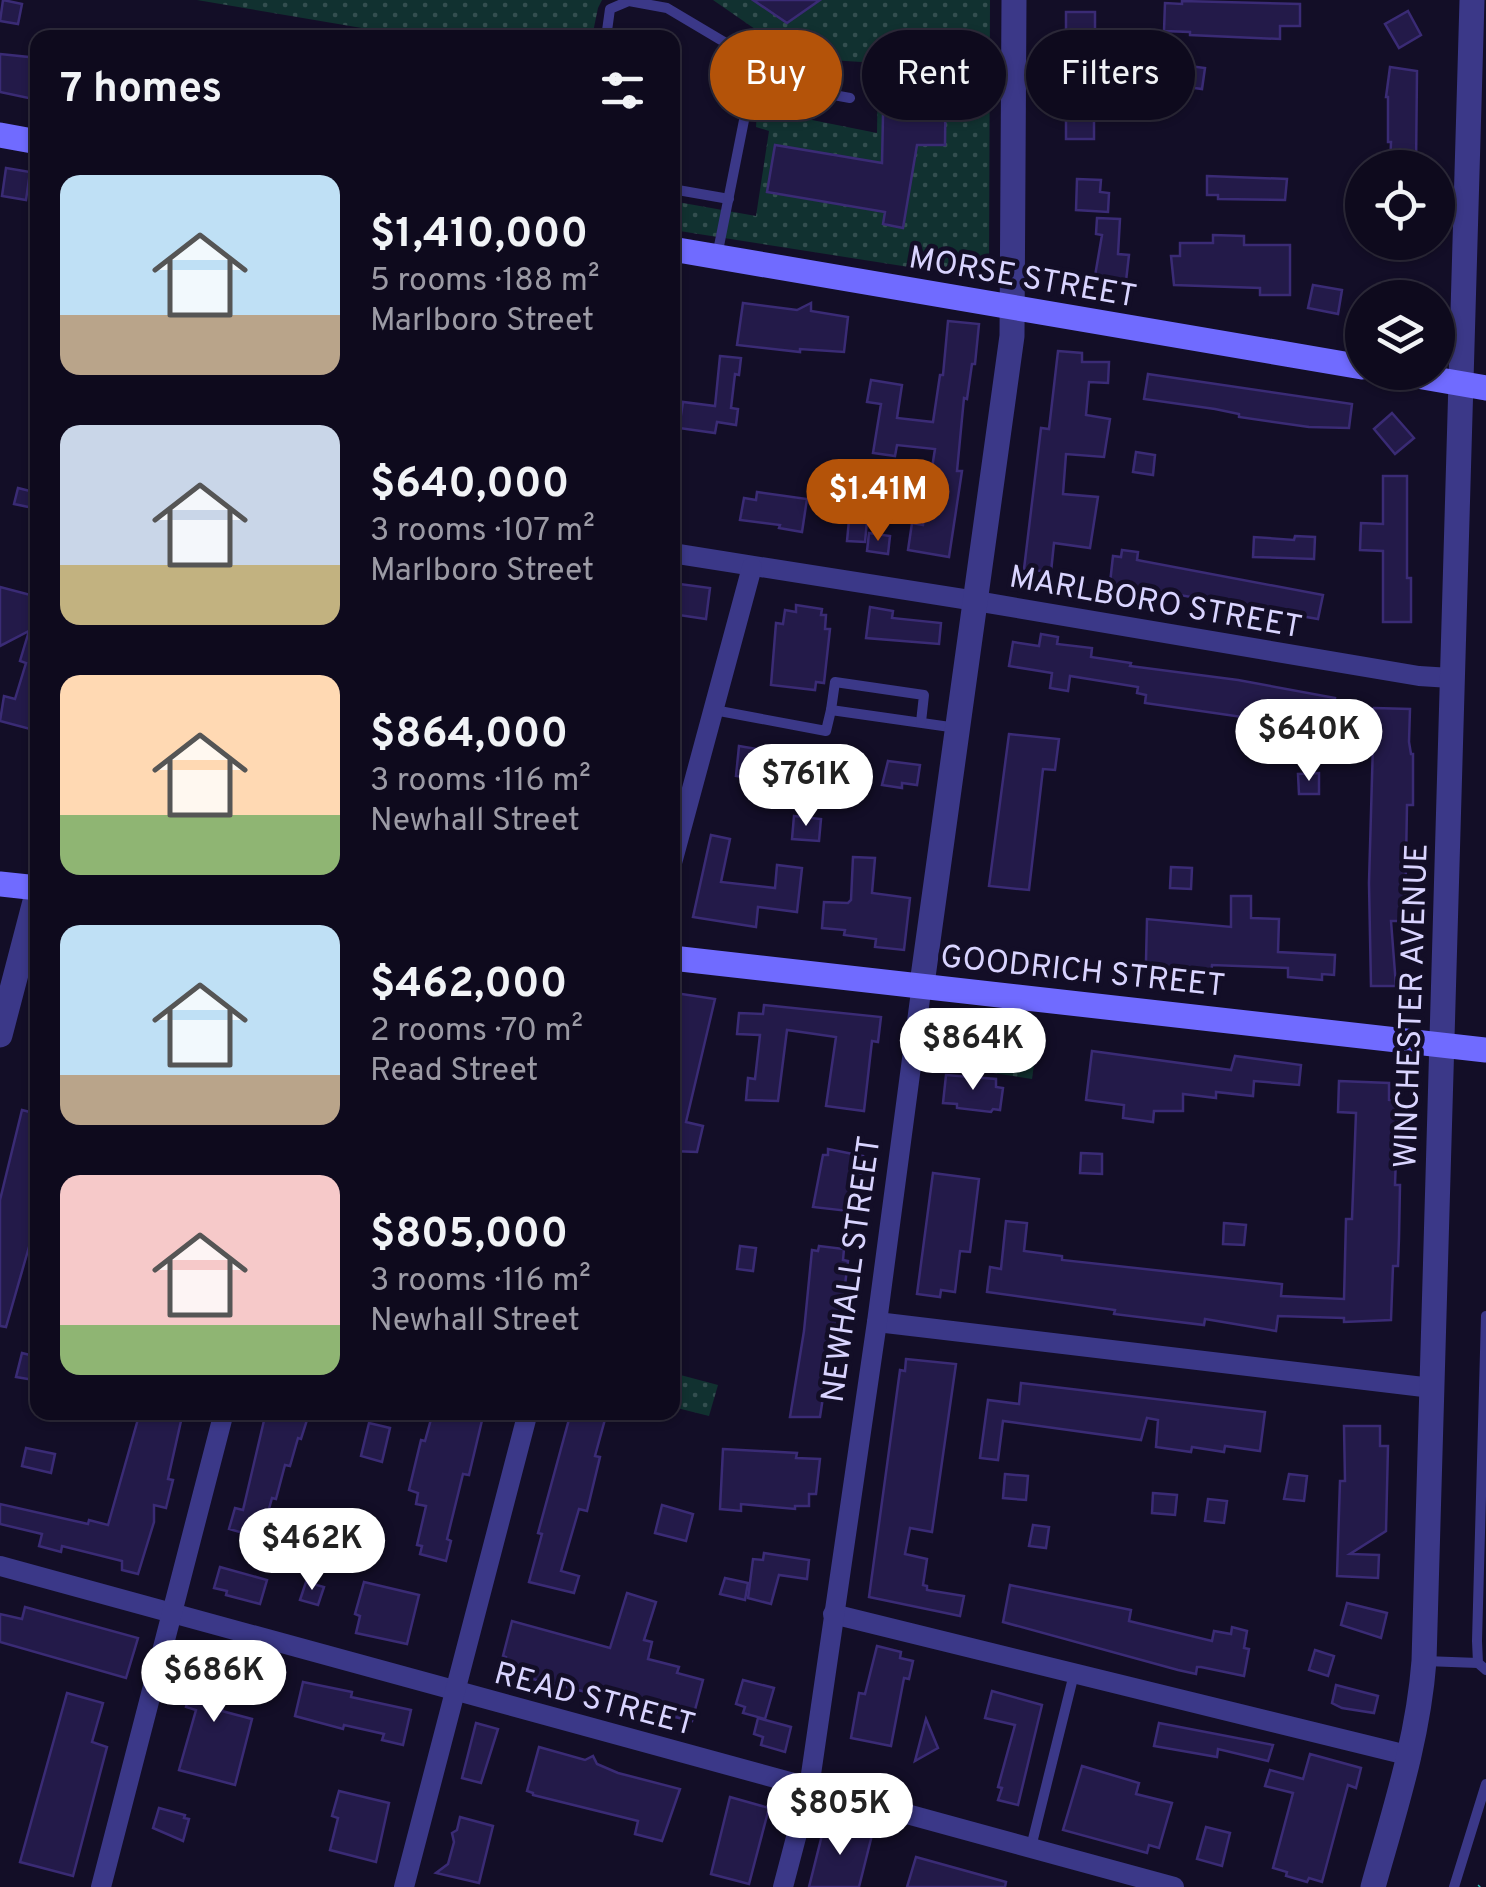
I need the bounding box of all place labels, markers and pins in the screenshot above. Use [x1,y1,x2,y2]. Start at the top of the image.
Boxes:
pin: $1.41M [797,459,959,544]
pin: $640K [1239,699,1379,784]
pin: $761K [736,744,876,829]
pin: $864K [903,1008,1043,1093]
pin: $462K [242,1508,382,1593]
pin: $686K [144,1640,284,1725]
pin: $805K [770,1773,910,1858]

